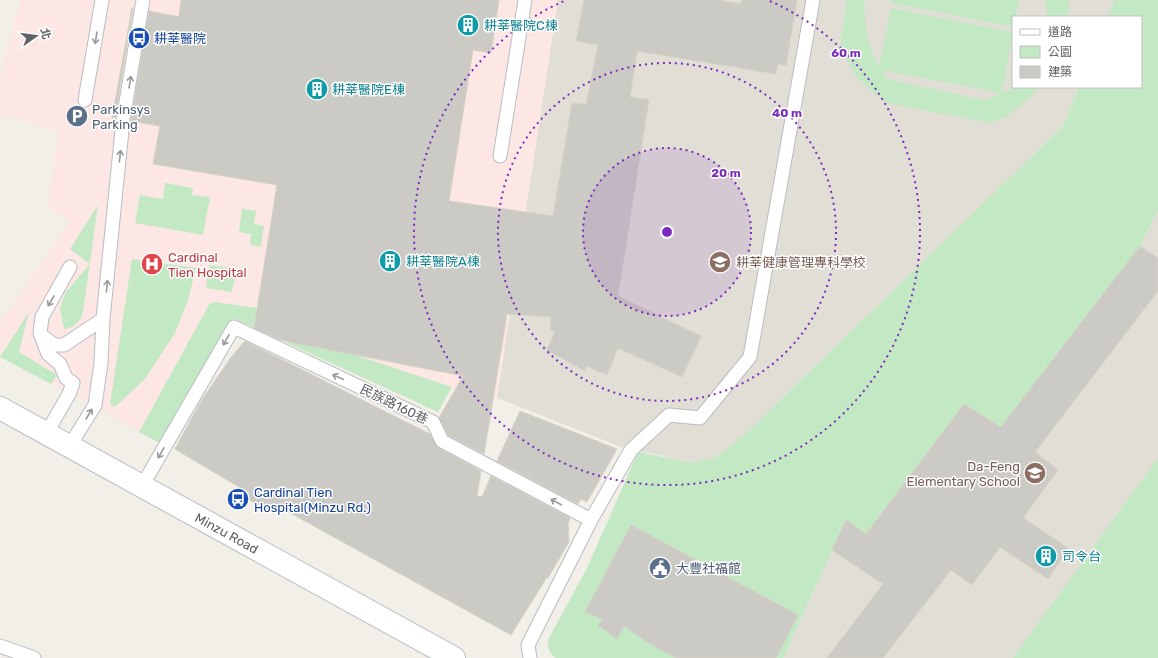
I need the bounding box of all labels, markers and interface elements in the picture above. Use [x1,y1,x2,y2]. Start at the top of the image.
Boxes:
building icon: 耕莘醫院C棟 [455,12,481,38]
north arrow [16,16,56,56]
legend [1012,16,1142,88]
place label: 耕莘醫院C棟 [484,18,558,33]
bus stop icon: 耕莘醫院 [126,25,152,51]
text: 道路 [1048,25,1072,39]
text: 北 [38,27,53,41]
place label: 耕莘醫院 [154,31,206,46]
one-way arrow [91,32,99,45]
text: 公園 [1048,45,1072,59]
text: 60 m [831,46,861,60]
text: 建築 [1048,65,1072,79]
one-way arrow [126,76,134,89]
building icon: 耕莘醫院E棟 [304,76,330,102]
place label: 耕莘醫院E棟 [332,82,405,97]
place label: Parkinsys Parking [92,102,150,133]
parking icon: Parkinsys Parking [64,103,90,129]
text: 40 m [772,106,802,120]
one-way arrow [116,150,123,163]
text: 20 m [711,166,741,180]
centre of rings [660,225,674,239]
building icon: 耕莘醫院A棟 [377,248,403,274]
school or university icon: 耕莘健康管理專科學校 [707,249,733,275]
place label: Cardinal Tien Hospital [168,250,247,280]
hospital icon: Cardinal Tien Hospital [139,251,165,277]
place label: 耕莘醫院A棟 [406,254,480,269]
place label: 耕莘健康管理專科學校 [736,255,866,270]
one-way arrow [103,280,110,293]
one-way arrow [47,295,54,307]
one-way arrow [222,334,230,346]
one-way arrow [332,373,344,380]
street label: 民族路160巷 [358,381,430,427]
one-way arrow [86,408,94,420]
one-way arrow [157,447,165,459]
place label: Da-Feng Elementary School [907,459,1020,489]
school or university icon: Da-Feng Elementary School [1022,460,1048,486]
place label: Cardinal Tien Hospital(Minzu Rd.) [254,485,371,515]
bus stop icon: Cardinal Tien Hospital(Minzu Rd.) [225,486,251,512]
one-way arrow [550,498,562,505]
street label: Minzu Road [193,510,261,556]
building icon: 司令台 [1033,543,1059,569]
place label: 司令台 [1062,549,1101,564]
public building icon: 大豐社福館 [647,555,673,581]
place label: 大豐社福館 [676,561,741,576]

